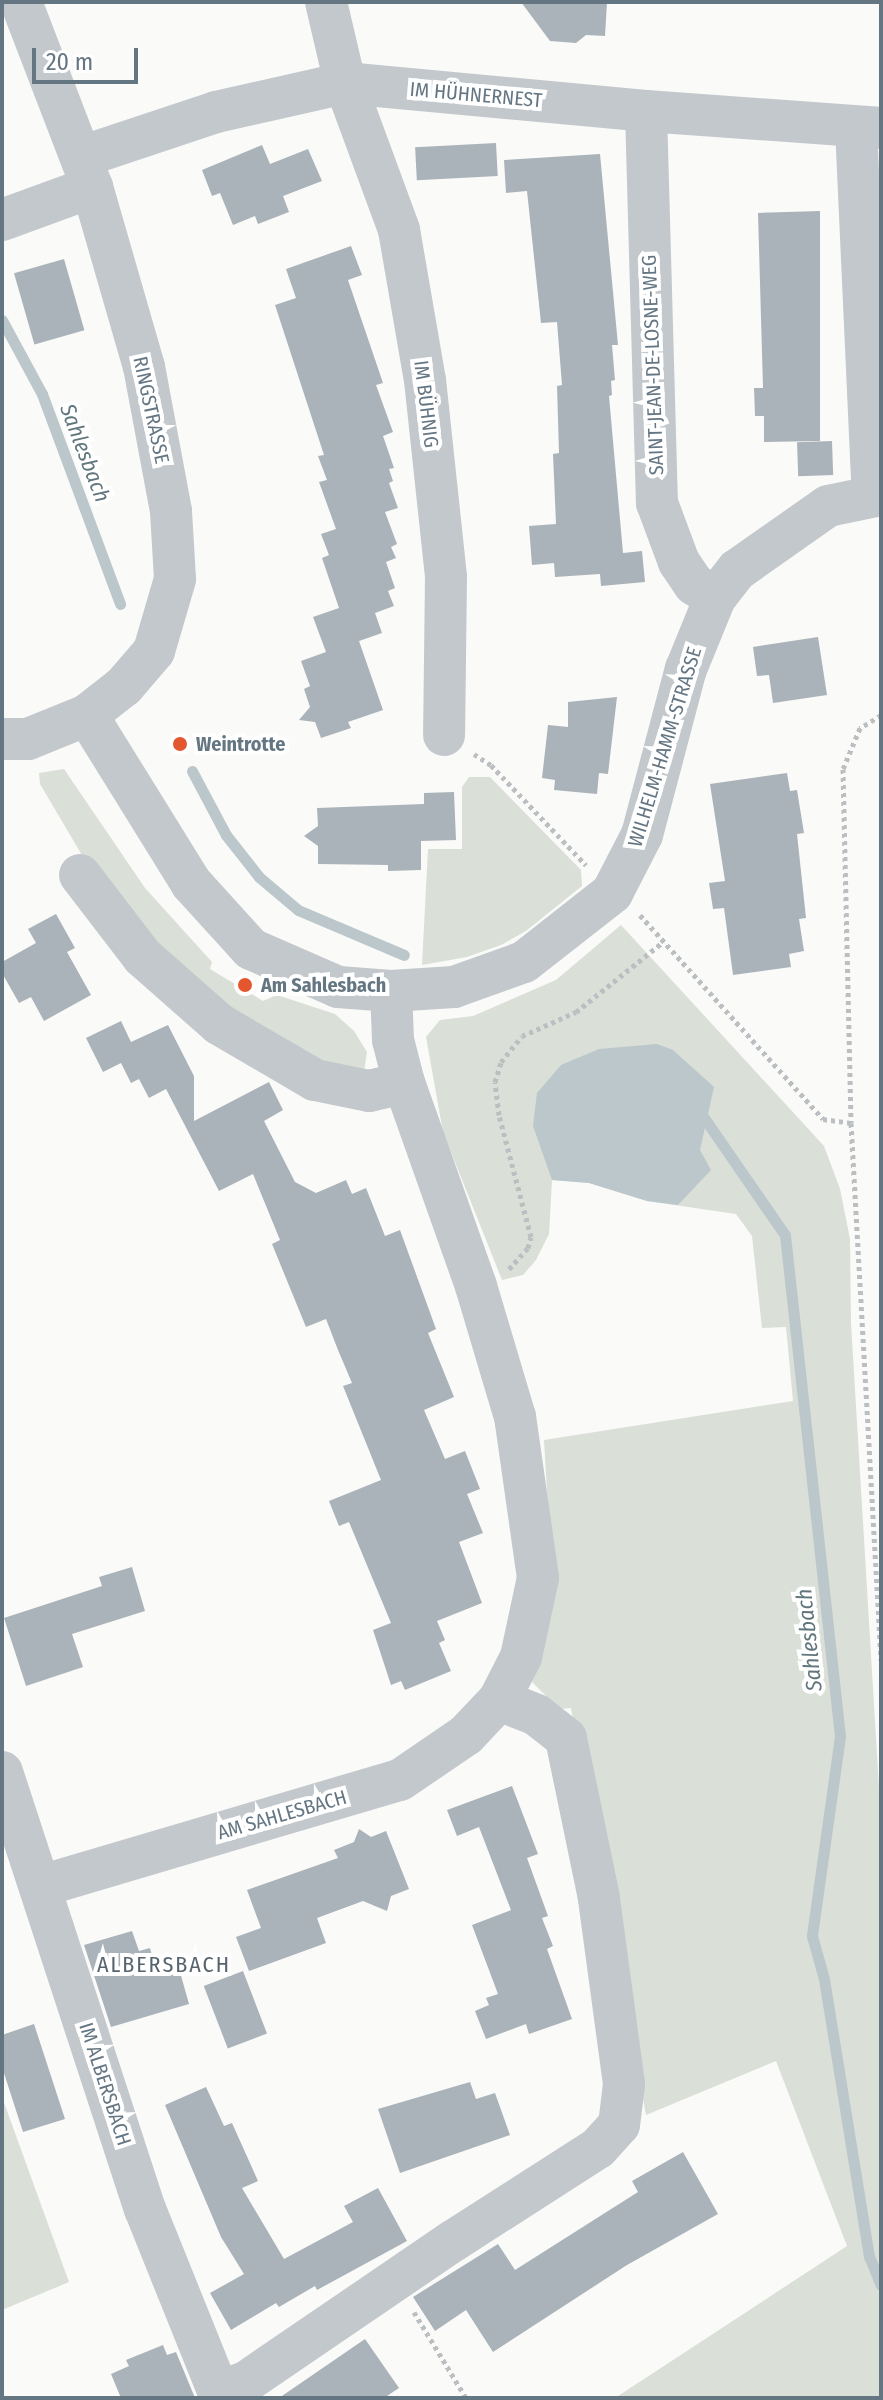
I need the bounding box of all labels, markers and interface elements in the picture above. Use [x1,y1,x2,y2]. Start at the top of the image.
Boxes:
scale bar [36,32,142,82]
text: 20 m [46,48,93,76]
street label: IM HÜHNERNEST [409,77,543,113]
street label: SAINT-JEAN-DE-LOSNE-WEG [637,254,669,476]
street label: RINGSTRASSE [128,354,174,466]
street label: IM BÜHNIG [409,359,443,449]
water label: Sahlesbach [54,400,116,506]
street label: WILHELM-HAMM-STRASSE [623,644,707,850]
place label: Weintrotte [196,732,285,756]
marker: Weintrotte [171,735,189,753]
place label: Am Sahlesbach [261,973,386,997]
marker: Am Sahlesbach [236,976,254,994]
water label: Sahlesbach [790,1587,828,1693]
street label: AM SAHLESBACH [215,1785,349,1845]
district label: ALBERSBACH [97,1952,231,1978]
street label: IM ALBERSBACH [74,2019,136,2149]

